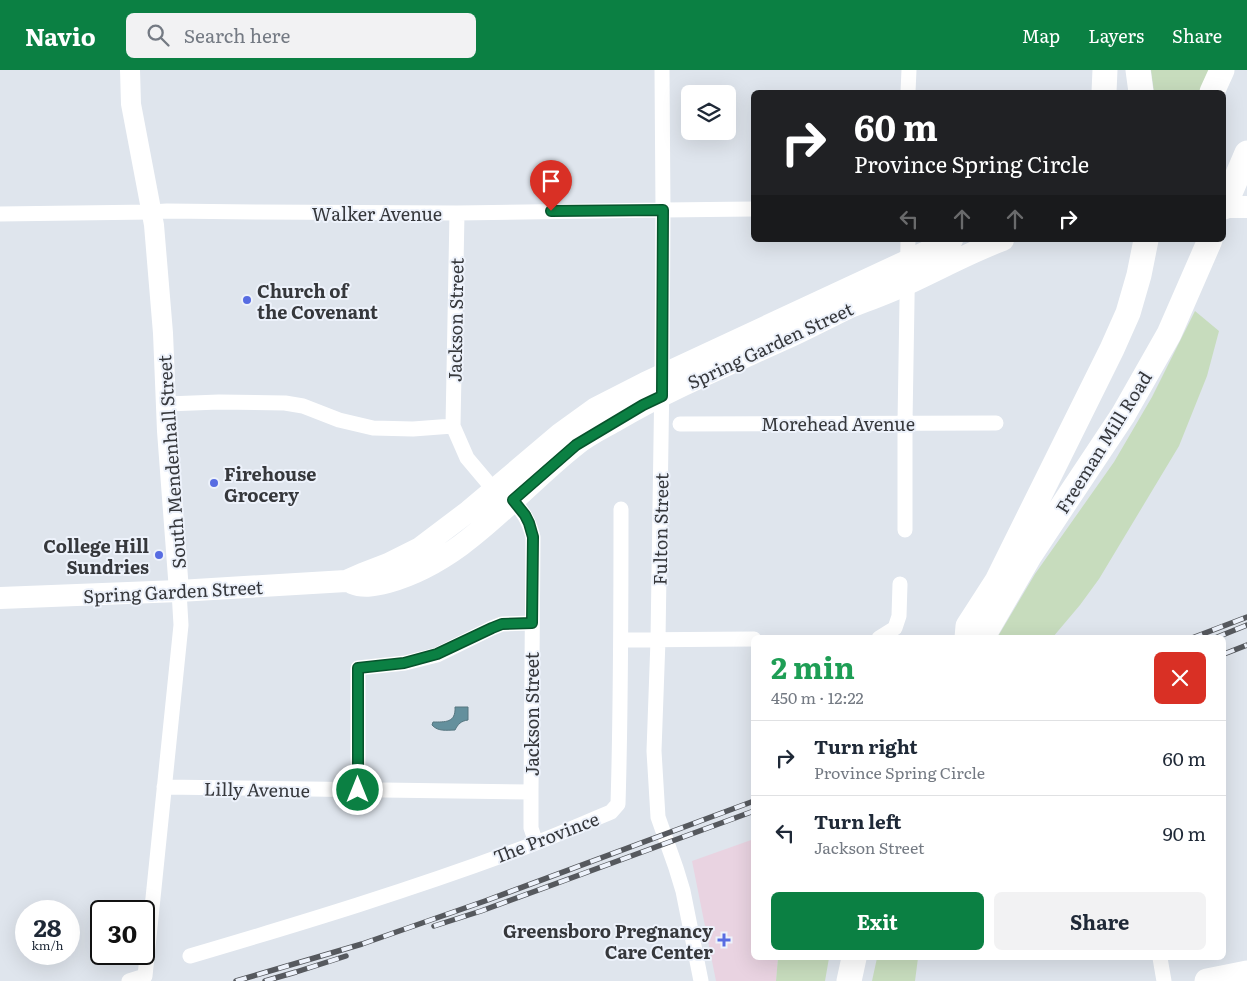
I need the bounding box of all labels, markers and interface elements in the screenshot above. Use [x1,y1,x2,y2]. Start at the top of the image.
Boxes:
search box [126,13,476,58]
text: Navio [25,18,96,53]
icon: search [144,21,172,49]
text: Search here [184,21,290,49]
text: Map [1022,22,1060,49]
text: Layers [1088,22,1144,49]
text: Share [1172,22,1222,49]
map controls [681,85,736,140]
button: layers [681,85,736,140]
text: 60 m [854,100,938,152]
icon: right [771,110,836,175]
text: Province Spring Circle [854,147,1089,180]
pin [530,160,572,211]
icon: arrive [537,167,565,195]
street label: Walker Avenue [312,200,442,227]
icon: left [895,205,923,233]
icon: ahead [948,205,976,233]
icon: ahead [1001,205,1029,233]
icon: right [1054,205,1082,233]
street label: Jackson Street [440,257,470,382]
place label: Church of the Covenant [257,277,378,325]
marker: Church of the Covenant [241,294,253,306]
street label: Spring Garden Street [683,294,858,395]
street label: South Mendenhall Street [150,353,192,570]
street label: Freeman Mill Road [1048,366,1158,518]
street label: Morehead Avenue [761,410,915,437]
place label: Firehouse Grocery [224,460,316,508]
street label: Fulton Street [646,472,674,586]
marker: Firehouse Grocery [208,477,220,489]
place label: College Hill Sundries [43,532,149,580]
marker: College Hill Sundries [153,549,165,561]
street label: Spring Garden Street [82,573,264,609]
text: 2 min [771,644,855,688]
street label: Jackson Street [518,651,545,776]
button: close [1154,652,1206,704]
text: 450 m · 12:22 [771,685,864,709]
text: Turn right [814,732,918,760]
icon: right [771,744,799,772]
text: 60 m [1163,744,1206,772]
text: Province Spring Circle [814,760,985,784]
position arrow [331,763,383,815]
street label: Lilly Avenue [204,775,310,803]
street label: The Province [489,804,603,870]
text: Turn left [814,807,901,835]
icon: left [771,819,799,847]
text: 90 m [1163,819,1206,847]
text: Jackson Street [814,835,924,859]
button: Exit [771,892,984,950]
button: Share [994,892,1206,950]
speed limit sign: 30 [90,900,155,965]
text: 28 [33,908,62,945]
place label: Greensboro Pregnancy Care Center [503,917,713,965]
marker: Greensboro Pregnancy Care Center [717,933,731,947]
text: km/h [32,936,63,954]

